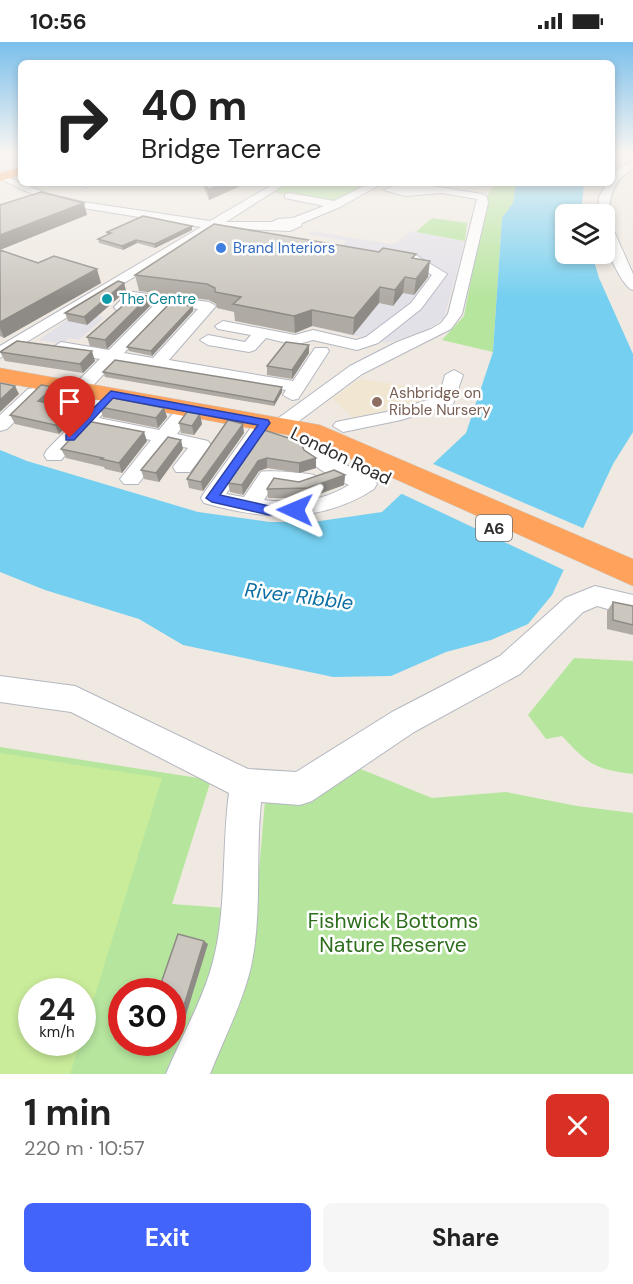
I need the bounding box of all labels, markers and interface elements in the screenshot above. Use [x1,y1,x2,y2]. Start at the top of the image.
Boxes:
text: 10:56 [30,7,87,36]
text: 40 m [141,78,247,133]
icon: right [42,84,120,162]
text: Bridge Terrace [141,131,321,166]
map controls [555,204,615,264]
button: layers [555,204,615,264]
place label: Brand Interiors [233,238,335,258]
marker: Brand Interiors [214,241,228,255]
place label: The Centre [119,289,196,309]
marker: The Centre [100,292,114,306]
pin [44,376,95,438]
place label: Ashbridge on Ribble Nursery [389,383,491,420]
icon: arrive [53,385,86,418]
marker: Ashbridge on Ribble Nursery [370,395,384,409]
street label: London Road [287,421,395,491]
position arrow [263,478,327,542]
road number: A6 [476,515,512,541]
water label: River Ribble [243,576,355,616]
park label: Fishwick Bottoms Nature Reserve [308,907,478,959]
speed limit sign: 30 [108,978,186,1056]
text: 24 [39,990,75,1029]
text: km/h [39,1022,75,1042]
text: 1 min [24,1089,112,1136]
button: close [546,1094,609,1157]
text: 220 m · 10:57 [24,1135,145,1161]
button: Exit [24,1203,311,1272]
button: Share [323,1203,609,1272]

